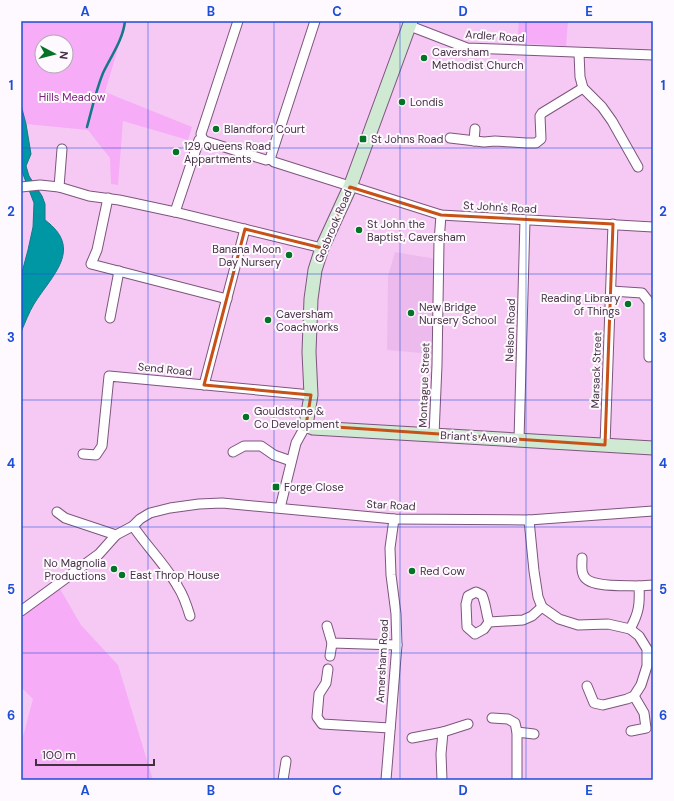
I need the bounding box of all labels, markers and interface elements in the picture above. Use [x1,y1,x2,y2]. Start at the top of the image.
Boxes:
text: A [80,3,90,20]
text: B [207,3,215,20]
text: C [332,3,342,20]
text: D [458,3,468,20]
text: E [585,3,593,20]
street label: Ardler Road [465,27,525,45]
north arrow [34,34,74,74]
place label: Caversham Methodist Church [432,45,524,72]
text: N [56,50,71,60]
marker: Caversham Methodist Church [419,53,429,63]
text: 1 [9,77,13,94]
text: 1 [661,77,665,94]
park label: Hills Meadow [39,90,106,104]
place label: Londis [410,95,443,109]
marker: Londis [397,97,407,107]
place label: Blandford Court [224,122,305,136]
marker: Blandford Court [211,124,221,134]
place label: St Johns Road [371,132,443,146]
marker: St Johns Road [358,134,368,144]
place label: 129 Queens Road Appartments [184,139,271,166]
marker: 129 Queens Road Appartments [171,147,181,157]
street label: Gosbrook Road [311,187,355,265]
street label: St John's Road [463,198,537,216]
text: 2 [7,203,15,220]
text: 2 [659,203,667,220]
place label: St John the Baptist, Caversham [367,217,466,244]
marker: St John the Baptist, Caversham [354,225,364,235]
place label: Banana Moon Day Nursery [212,242,281,269]
marker: Banana Moon Day Nursery [284,250,294,260]
place label: Reading Library of Things [541,291,620,318]
street label: Nelson Road [502,298,518,362]
marker: Reading Library of Things [623,299,633,309]
place label: New Bridge Nursery School [419,300,496,327]
place label: Caversham Coachworks [276,307,339,334]
marker: New Bridge Nursery School [406,308,416,318]
marker: Caversham Coachworks [263,315,273,325]
text: 3 [7,329,15,346]
text: 3 [659,329,667,346]
street label: Marsack Street [588,331,604,409]
street label: Montague Street [416,342,432,428]
street label: Send Road [137,359,193,379]
place label: Gouldstone & Co Development [254,404,339,431]
marker: Gouldstone & Co Development [241,412,251,422]
street label: Briant's Avenue [440,428,518,446]
text: 4 [7,455,15,472]
text: 4 [659,455,667,472]
place label: Forge Close [284,480,344,494]
marker: Forge Close [271,482,281,492]
street label: Star Road [366,497,416,513]
place label: No Magnolia Productions [44,556,106,583]
marker: No Magnolia Productions [109,564,119,574]
place label: Red Cow [420,564,465,578]
marker: Red Cow [407,566,417,576]
place label: East Throp House [130,568,220,582]
marker: East Throp House [117,570,127,580]
text: 5 [7,581,15,598]
text: 5 [659,581,667,598]
street label: Amersham Road [373,619,391,703]
text: 6 [7,707,15,724]
text: 6 [659,707,667,724]
scale bar [36,741,154,767]
text: 100 m [42,747,76,763]
text: A [80,782,90,799]
text: B [207,782,215,799]
text: C [332,782,342,799]
text: D [458,782,468,799]
text: E [585,782,593,799]

